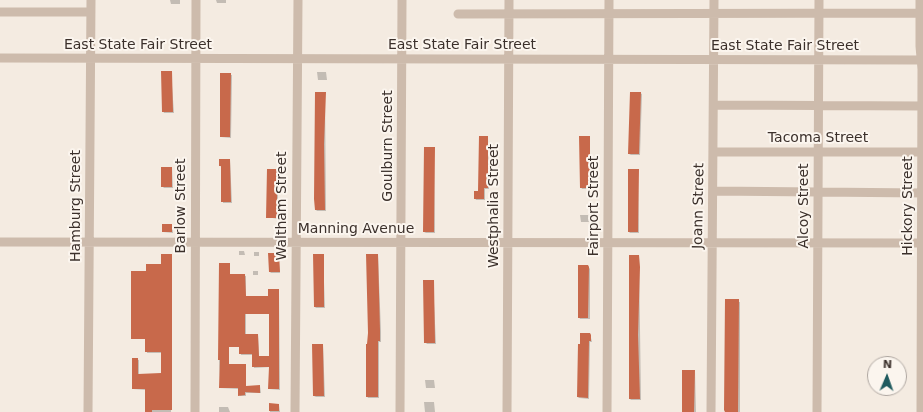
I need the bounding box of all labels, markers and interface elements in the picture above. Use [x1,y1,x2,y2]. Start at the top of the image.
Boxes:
street label: East State Fair Street [64,37,212,53]
street label: East State Fair Street [388,37,536,53]
street label: East State Fair Street [711,38,859,54]
street label: Goulburn Street [380,90,396,202]
street label: Tacoma Street [768,130,868,146]
street label: Westphalia Street [486,144,502,268]
street label: Hamburg Street [68,150,84,262]
street label: Waltham Street [274,152,290,260]
street label: Fairport Street [586,156,602,256]
street label: Hickory Street [900,156,916,256]
street label: Barlow Street [173,159,189,253]
street label: Joann Street [690,163,708,249]
street label: Alcoy Street [796,163,812,249]
street label: Manning Avenue [298,221,414,237]
north arrow [867,356,907,396]
text: N [883,358,892,371]

